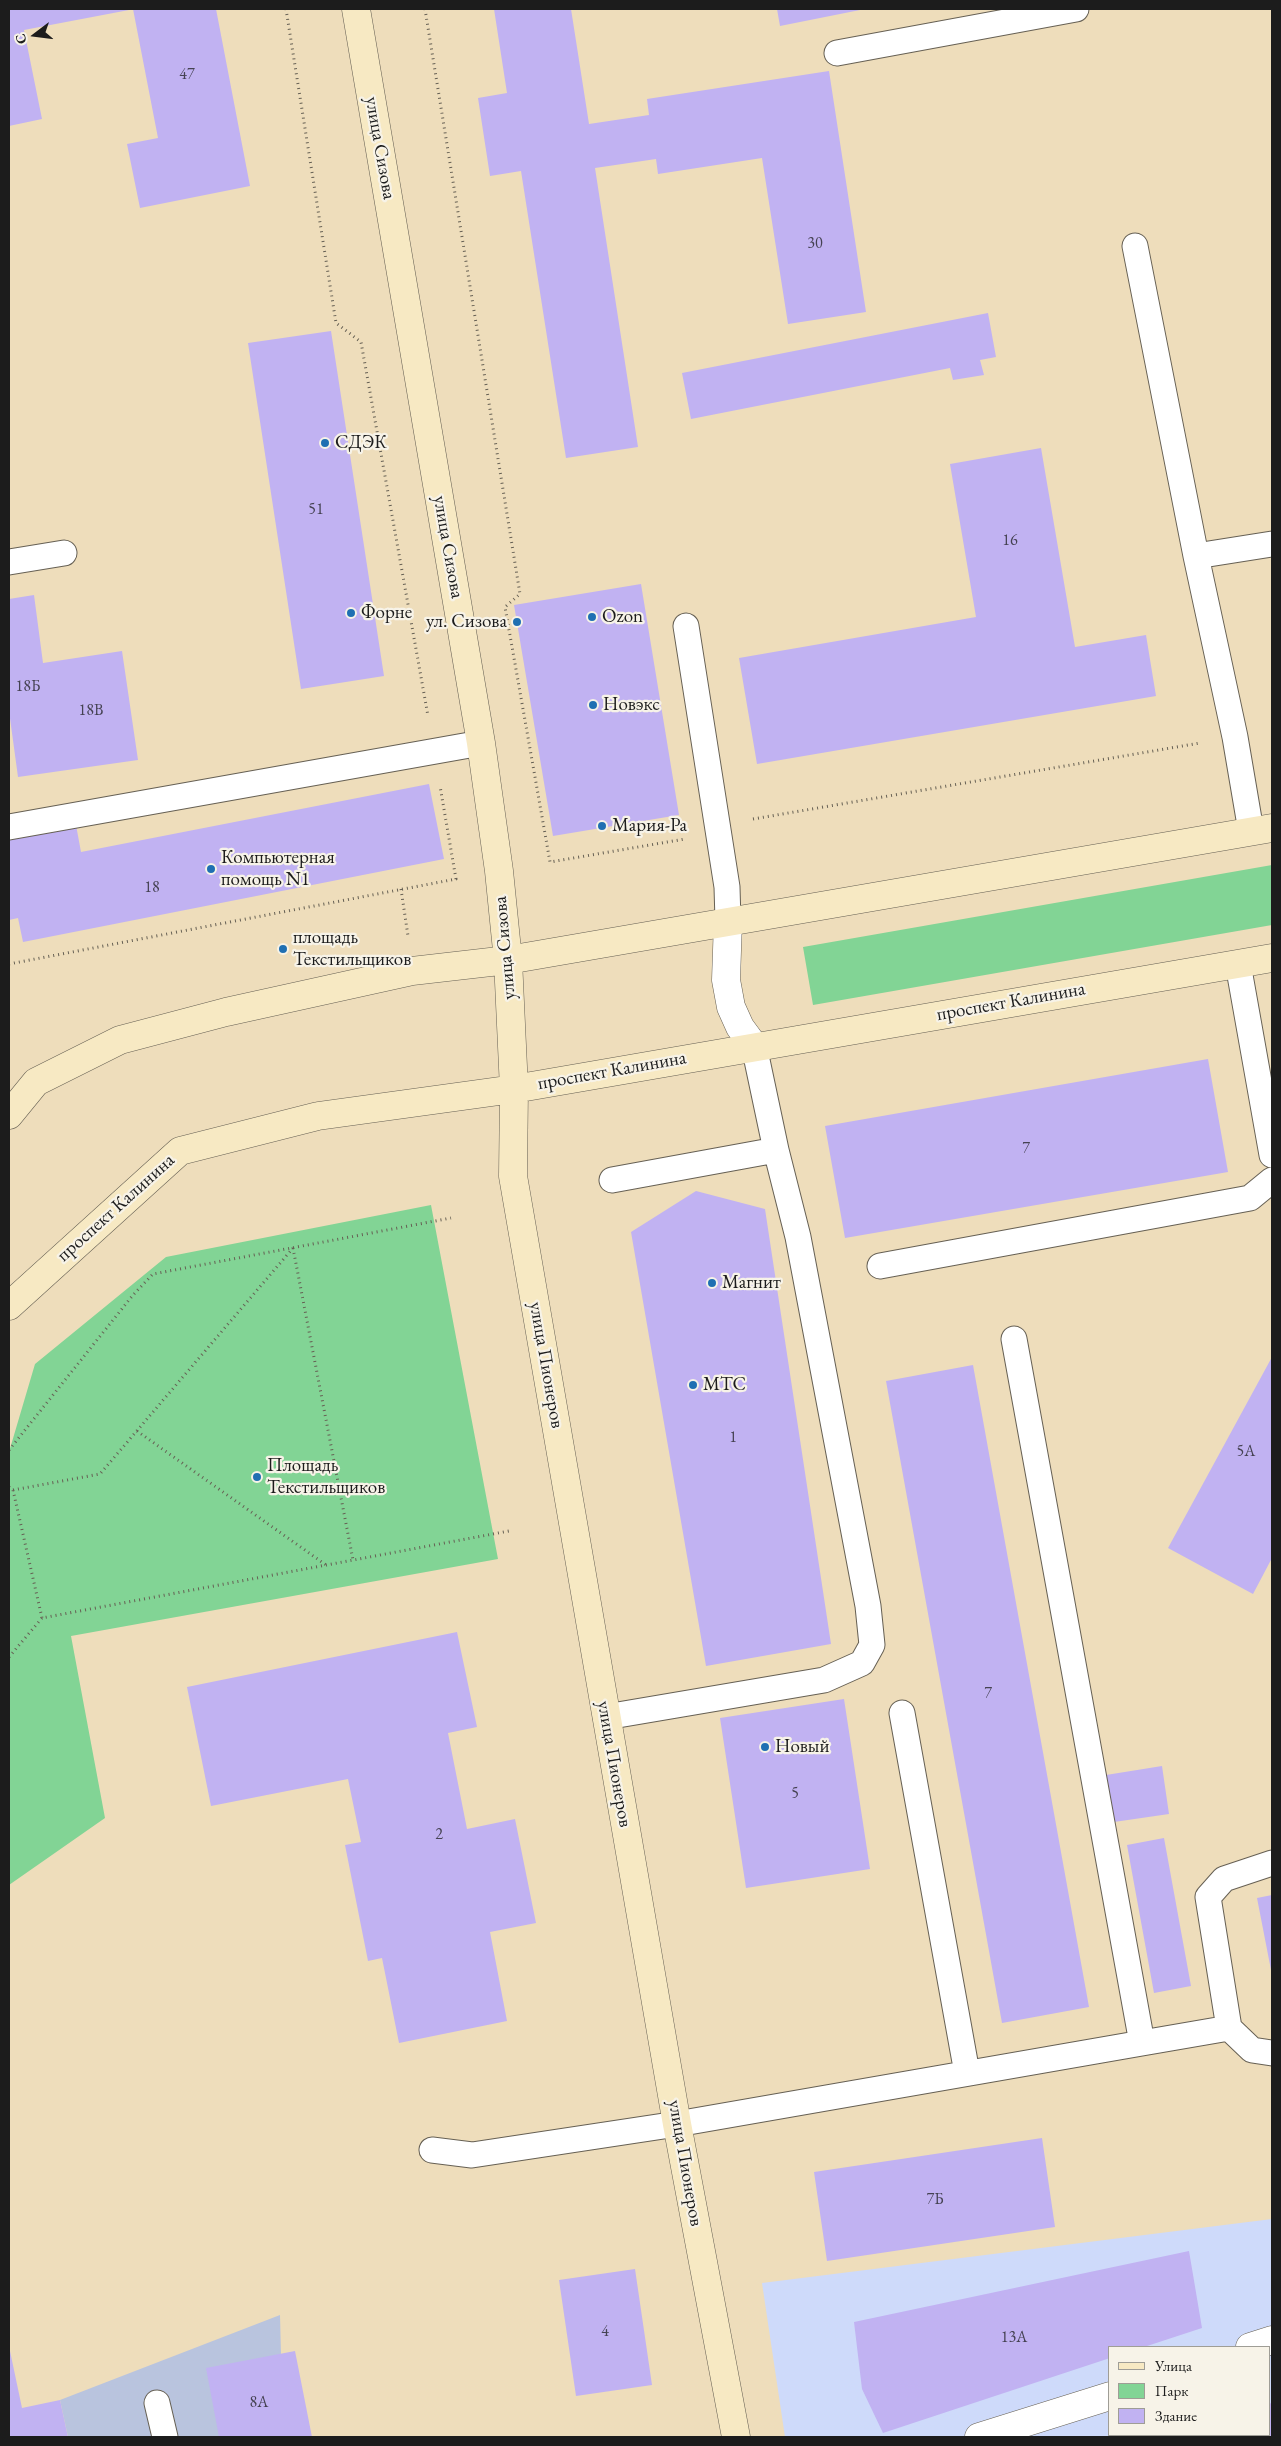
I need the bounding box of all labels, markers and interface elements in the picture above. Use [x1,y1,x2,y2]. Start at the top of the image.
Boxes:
north arrow [10,10,60,60]
text: С [11,32,30,46]
house number: 47 [179,65,195,85]
street label: улица Сизова [360,95,400,201]
house number: 30 [807,234,823,254]
place label: СДЭК [335,432,387,454]
marker: СДЭК [319,437,331,449]
street label: улица Сизова [428,494,468,600]
house number: 51 [308,500,324,520]
house number: 16 [1002,531,1018,551]
place label: Форне [361,602,412,624]
place label: Ozon [602,606,643,628]
marker: Форне [345,607,357,619]
place label: ул. Сизова [426,611,507,633]
marker: Ozon [586,611,598,623]
marker: ул. Сизова [511,616,523,628]
house number: 18Б [16,677,40,697]
place label: Новэкс [603,694,660,716]
marker: Новэкс [587,699,599,711]
house number: 18В [79,701,103,721]
place label: Мария-Ра [612,815,687,837]
marker: Мария-Ра [596,820,608,832]
place label: Компьютерная помощь N1 [221,847,335,891]
marker: Компьютерная помощь N1 [205,863,217,875]
house number: 18 [144,878,160,898]
street label: улица Сизова [489,895,521,1001]
place label: площадь Текстильщиков [293,927,411,971]
marker: площадь Текстильщиков [277,943,289,955]
street label: проспект Калинина [935,978,1087,1026]
street label: проспект Калинина [536,1047,688,1095]
house number: 7 [1022,1139,1030,1159]
street label: проспект Калинина [52,1149,180,1267]
place label: Магнит [722,1272,781,1294]
marker: Магнит [706,1277,718,1289]
street label: улица Пионеров [524,1300,568,1430]
place label: МТС [703,1374,746,1396]
marker: МТС [687,1379,699,1391]
house number: 1 [729,1428,737,1448]
house number: 5А [1237,1442,1255,1462]
place label: Площадь Текстильщиков [267,1455,385,1499]
marker: Площадь Текстильщиков [251,1471,263,1483]
house number: 7 [984,1684,992,1704]
street label: улица Пионеров [592,1699,636,1829]
place label: Новый [775,1736,829,1758]
marker: Новый [759,1741,771,1753]
house number: 5 [791,1784,799,1804]
house number: 2 [435,1825,443,1845]
street label: улица Пионеров [663,2098,707,2228]
house number: 7Б [926,2190,944,2210]
house number: 4 [601,2322,609,2342]
house number: 13А [1001,2328,1027,2348]
legend [1108,2346,1271,2436]
text: Улица [1155,2356,1192,2375]
text: Парк [1155,2381,1188,2400]
house number: 8А [250,2393,268,2413]
text: Здание [1155,2406,1197,2425]

